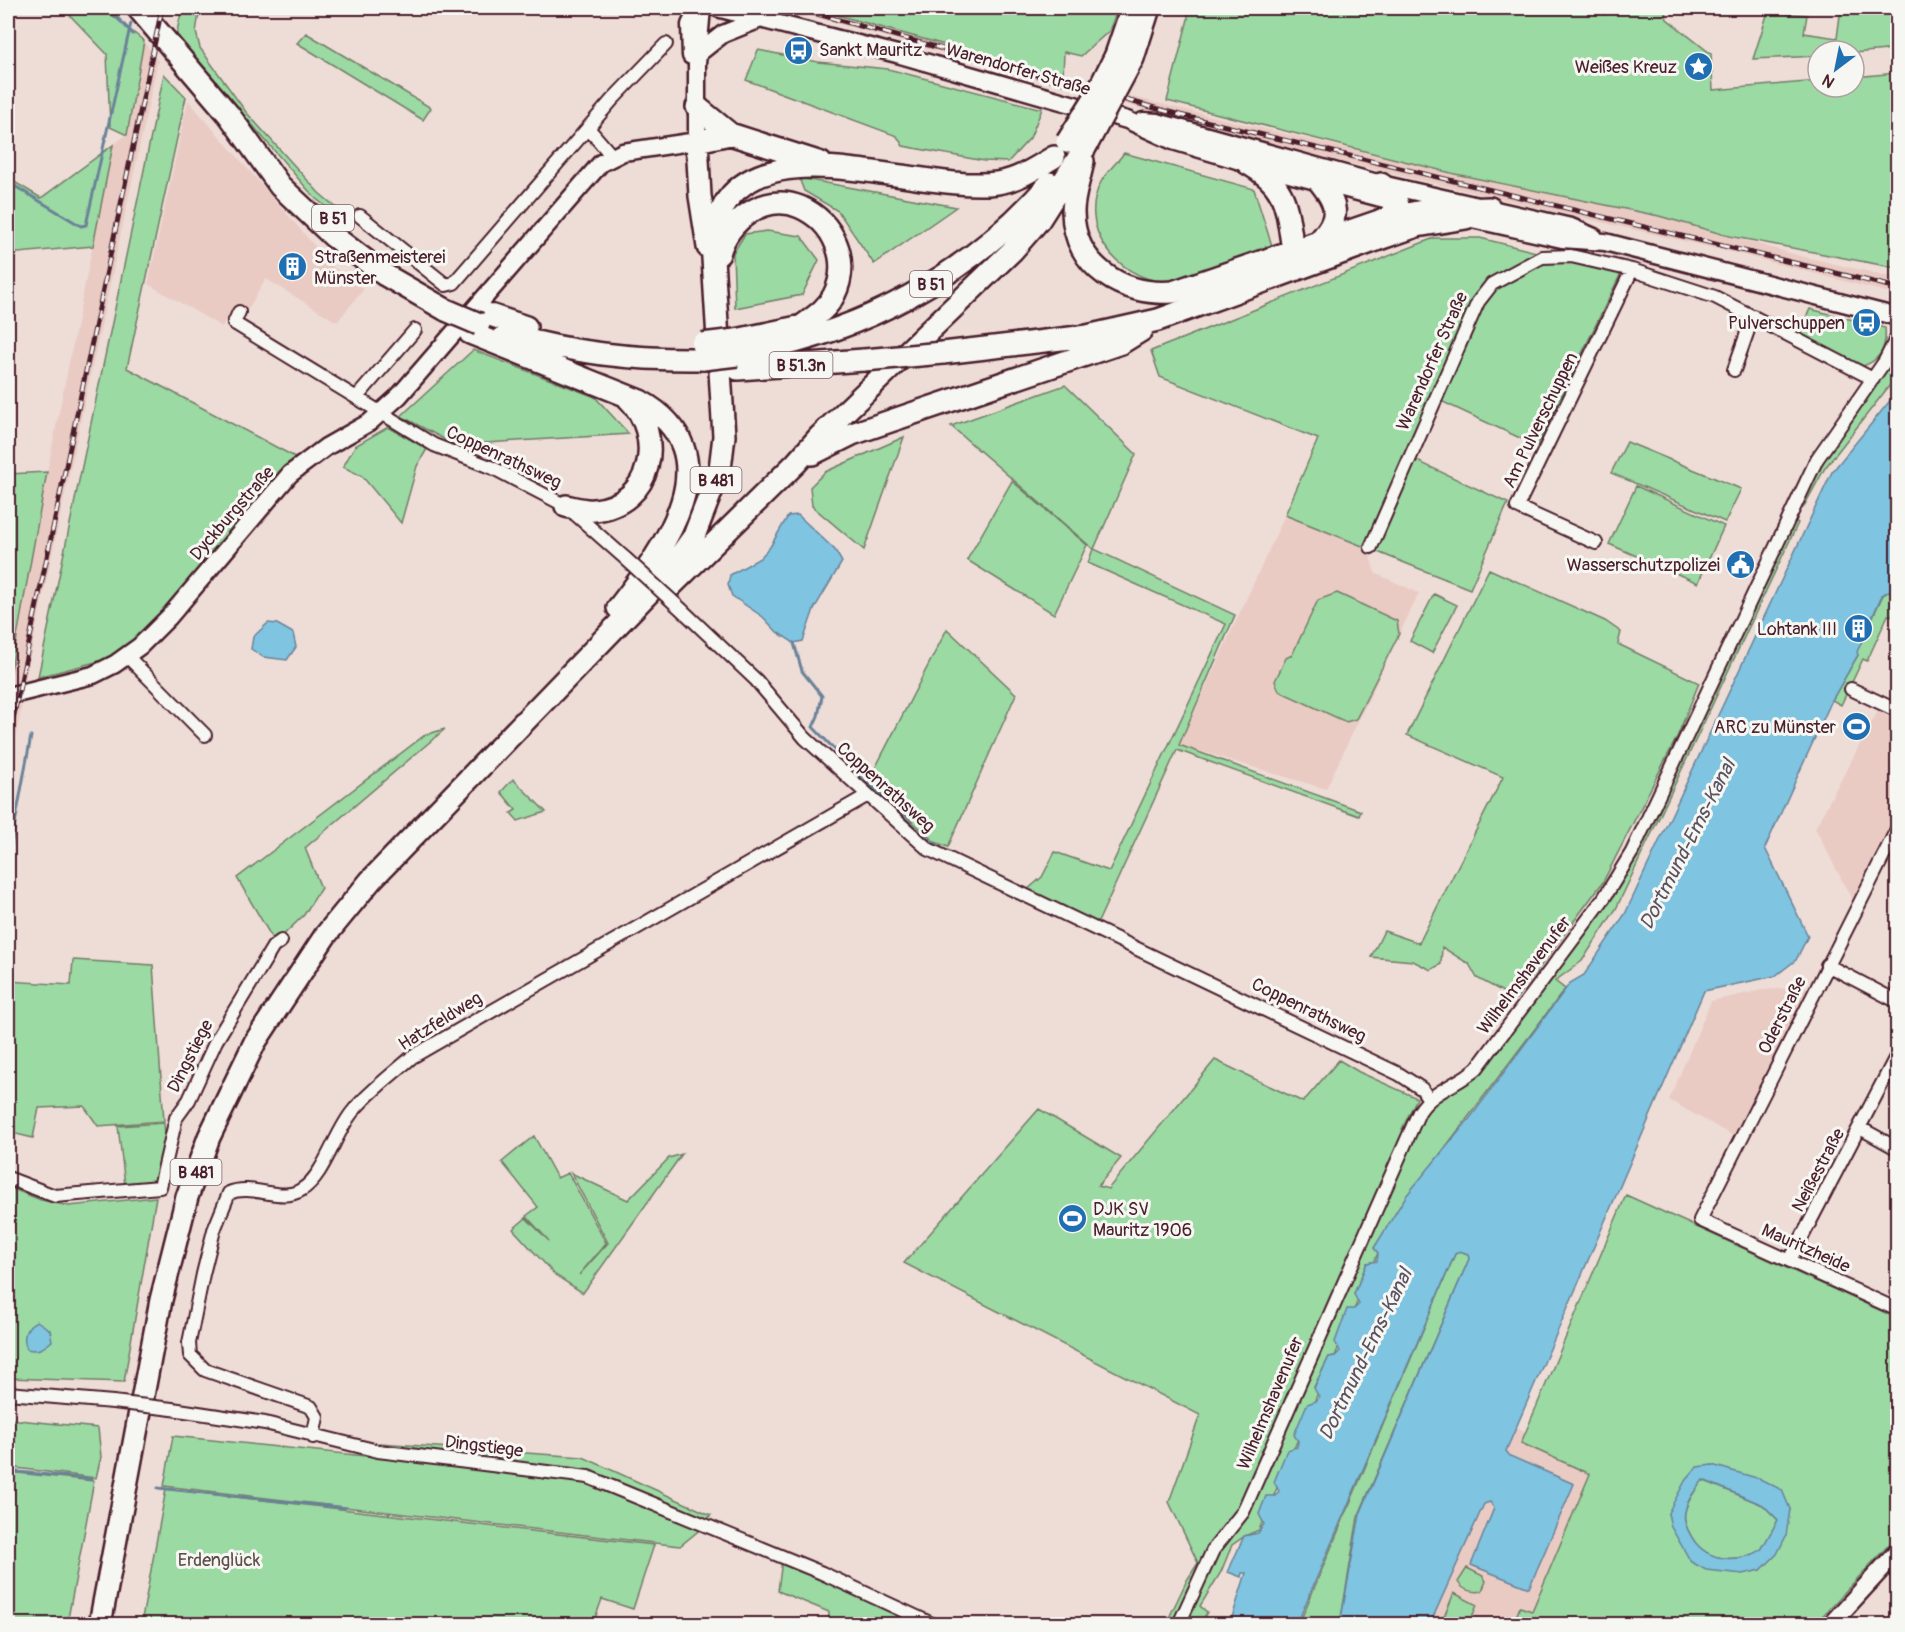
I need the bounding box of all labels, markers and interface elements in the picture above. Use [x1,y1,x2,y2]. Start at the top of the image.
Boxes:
bus stop icon: Sankt Mauritz [782,34,814,66]
street label: Warendorfer Straße [943,38,1093,101]
place label: Sankt Mauritz [819,39,922,62]
north arrow [1806,39,1866,99]
place icon: Weißes Kreuz [1682,51,1714,83]
place label: Weißes Kreuz [1575,56,1677,79]
text: N [1819,69,1838,92]
road number: B 51 [312,205,354,231]
place label: Straßenmeisterei Münster [314,246,445,290]
building icon: Straßenmeisterei Münster [277,251,309,283]
road number: B 51 [910,271,952,297]
street label: Warendorfer Straße [1391,288,1473,434]
bus stop icon: Pulverschuppen [1850,307,1882,339]
place label: Pulverschuppen [1728,312,1845,335]
street label: Am Pulverschuppen [1498,349,1583,492]
road number: B 51.3n [770,352,832,378]
street label: Coppenrathsweg [442,421,565,494]
street label: Dyckburgstraße [185,461,280,565]
road number: B 481 [690,467,742,493]
public building icon: Wasserschutzpolizei [1725,549,1757,581]
place label: Wasserschutzpolizei [1566,554,1720,577]
building icon: Lohtank III [1842,613,1874,645]
place label: Lohtank III [1757,618,1837,641]
sports icon: ARC zu Münster [1841,711,1873,743]
place label: ARC zu Münster [1714,716,1837,739]
street label: Coppenrathsweg [832,737,940,838]
water label: Dortmund-Ems-Kanal [1634,753,1742,933]
street label: Wilhelmshavenufer [1472,911,1577,1039]
street label: Oderstraße [1753,972,1812,1058]
street label: Coppenrathsweg [1248,973,1370,1048]
street label: Hatzfeldweg [394,987,486,1056]
street label: Dingstiege [162,1016,219,1097]
street label: Neißestraße [1787,1124,1850,1216]
road number: B 481 [170,1159,222,1185]
place label: DJK SV Mauritz 1906 [1093,1198,1192,1242]
sports icon: DJK SV Mauritz 1906 [1056,1203,1088,1235]
street label: Mauritzheide [1758,1219,1854,1278]
water label: Dortmund-Ems-Kanal [1313,1263,1419,1444]
street label: Wilhelmshavenufer [1232,1333,1309,1473]
street label: Dingstiege [443,1430,525,1463]
park label: Erdenglück [178,1549,261,1572]

